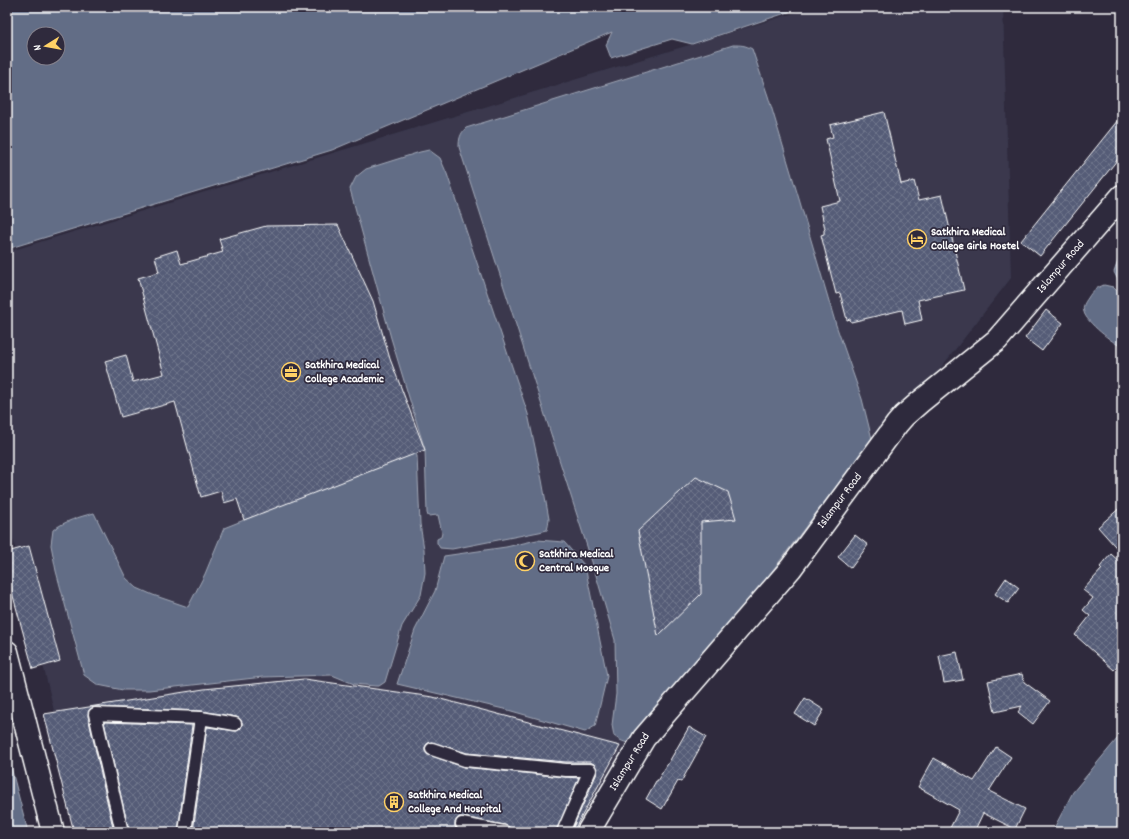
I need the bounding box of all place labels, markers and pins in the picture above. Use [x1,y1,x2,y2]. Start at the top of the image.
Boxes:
place label: Satkhira Medical College Girls Hostel [931,224,1019,255]
hotel icon: Satkhira Medical College Girls Hostel [906,228,928,250]
place label: Satkhira Medical College Academic [305,357,384,388]
office icon: Satkhira Medical College Academic [280,361,302,383]
place label: Satkhira Medical Central Mosque [539,546,613,577]
mosque icon: Satkhira Medical Central Mosque [514,550,536,572]
place label: Satkhira Medical College And Hospital [408,787,501,818]
building icon: Satkhira Medical College And Hospital [383,791,405,813]

